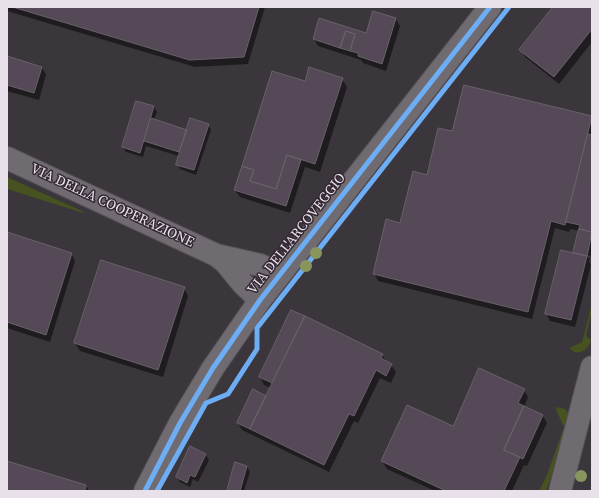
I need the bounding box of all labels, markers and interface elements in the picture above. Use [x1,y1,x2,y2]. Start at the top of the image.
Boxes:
street label: VIA DELLA COOPERAZIONE [28,161,196,251]
street label: VIA DELL'ARCOVEGGIO [244,170,350,298]

